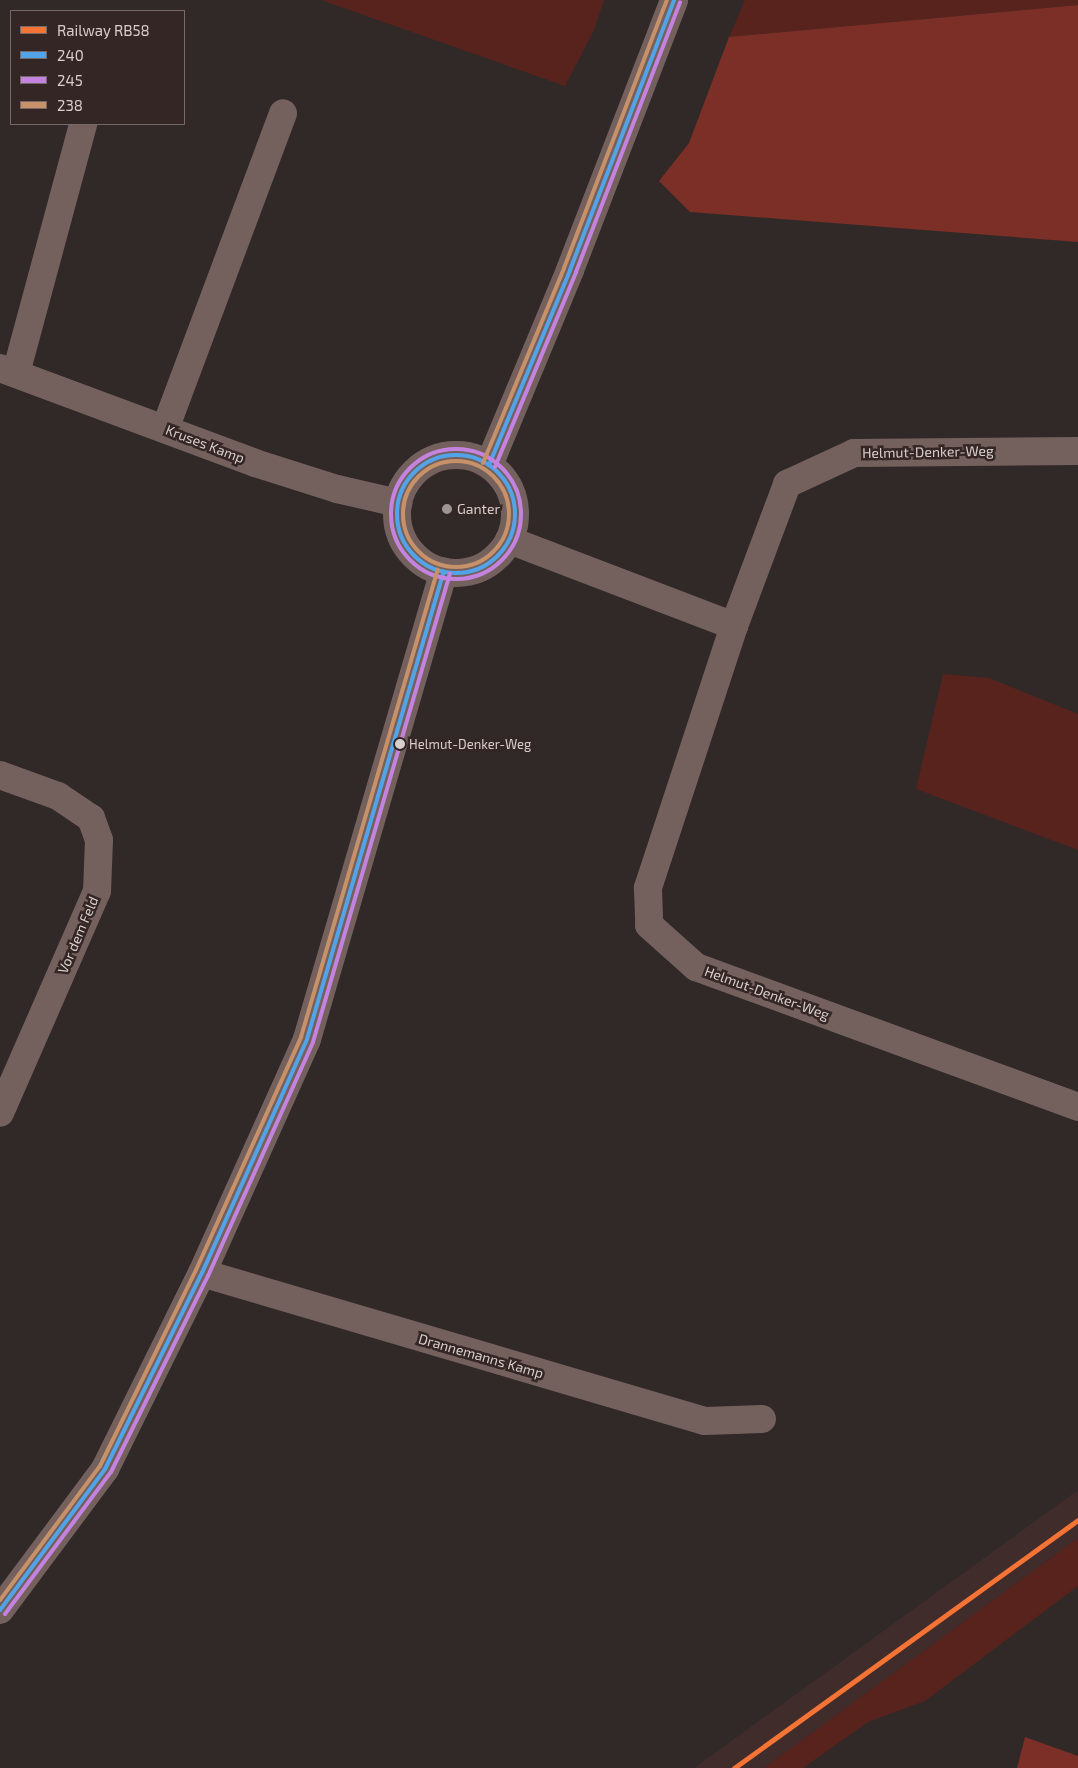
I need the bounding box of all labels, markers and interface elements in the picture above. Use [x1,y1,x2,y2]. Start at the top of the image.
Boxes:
legend [10,10,185,125]
text: Railway RB58 [57,21,150,39]
text: 240 [57,46,84,64]
text: 245 [57,71,83,89]
text: 238 [57,96,83,114]
street label: Kruses Kamp [163,421,247,467]
street label: Helmut-Denker-Weg [862,442,994,462]
place label: Ganter [457,501,500,517]
marker: Ganter [441,503,453,515]
place label: Helmut-Denker-Weg [409,736,531,752]
marker: Helmut-Denker-Weg [395,739,405,749]
street label: Vor dem Feld [54,894,102,976]
street label: Helmut-Denker-Weg [702,963,832,1023]
street label: Drannemanns Kamp [417,1330,545,1382]

